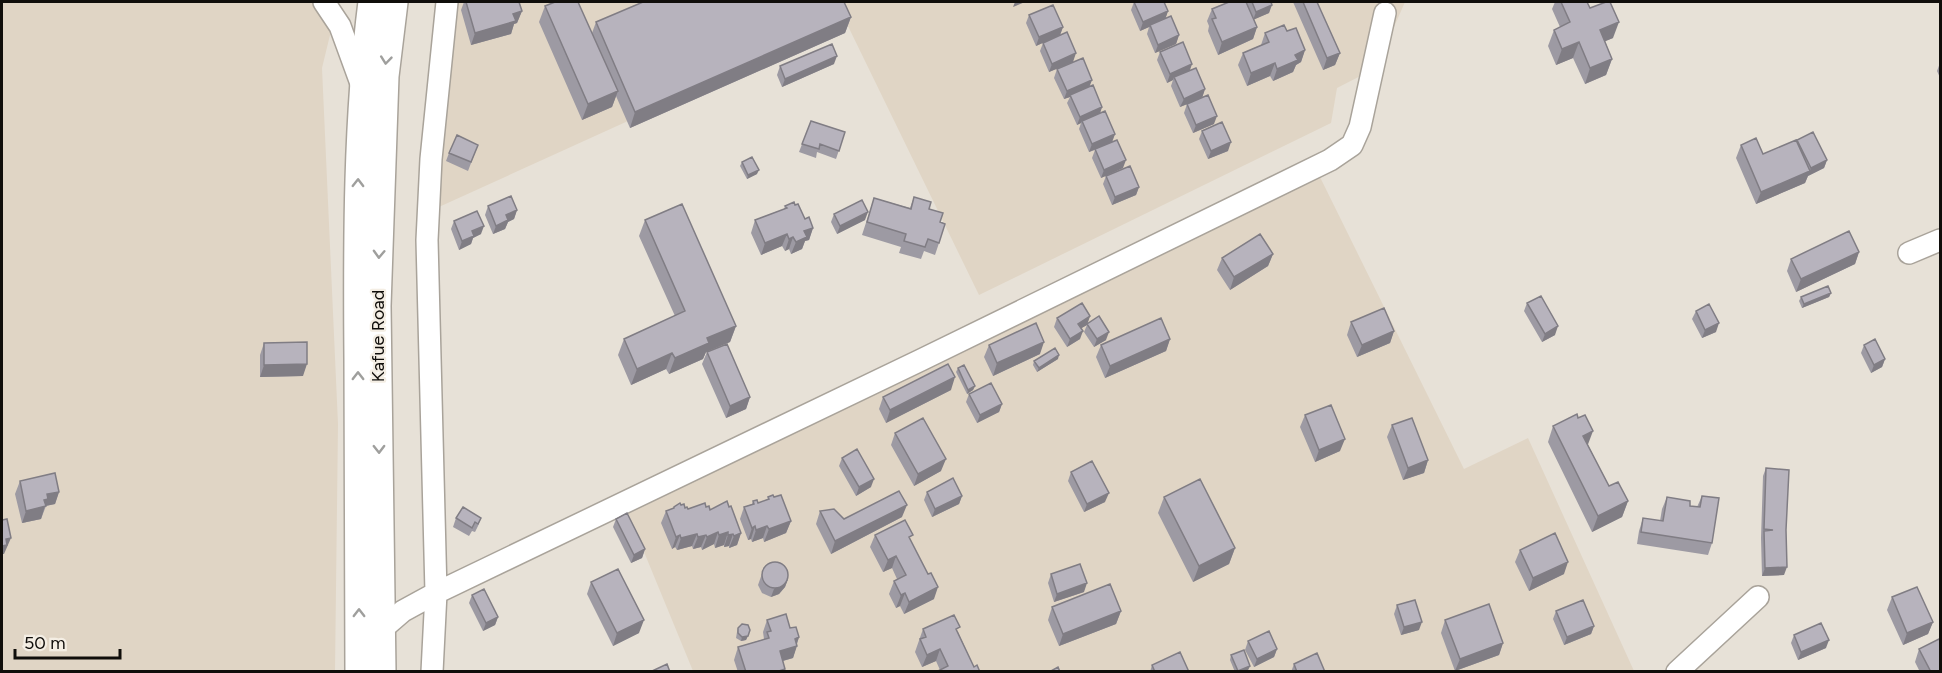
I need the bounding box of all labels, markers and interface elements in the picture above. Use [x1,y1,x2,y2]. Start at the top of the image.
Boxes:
one-way arrow [381,55,393,64]
one-way arrow [352,179,364,188]
one-way arrow [373,250,386,259]
street label: Kafue Road [367,290,389,382]
one-way arrow [352,372,364,381]
one-way arrow [373,445,385,454]
one-way arrow [353,609,365,618]
scale bar [15,622,120,660]
text: 50 m [24,632,66,654]

